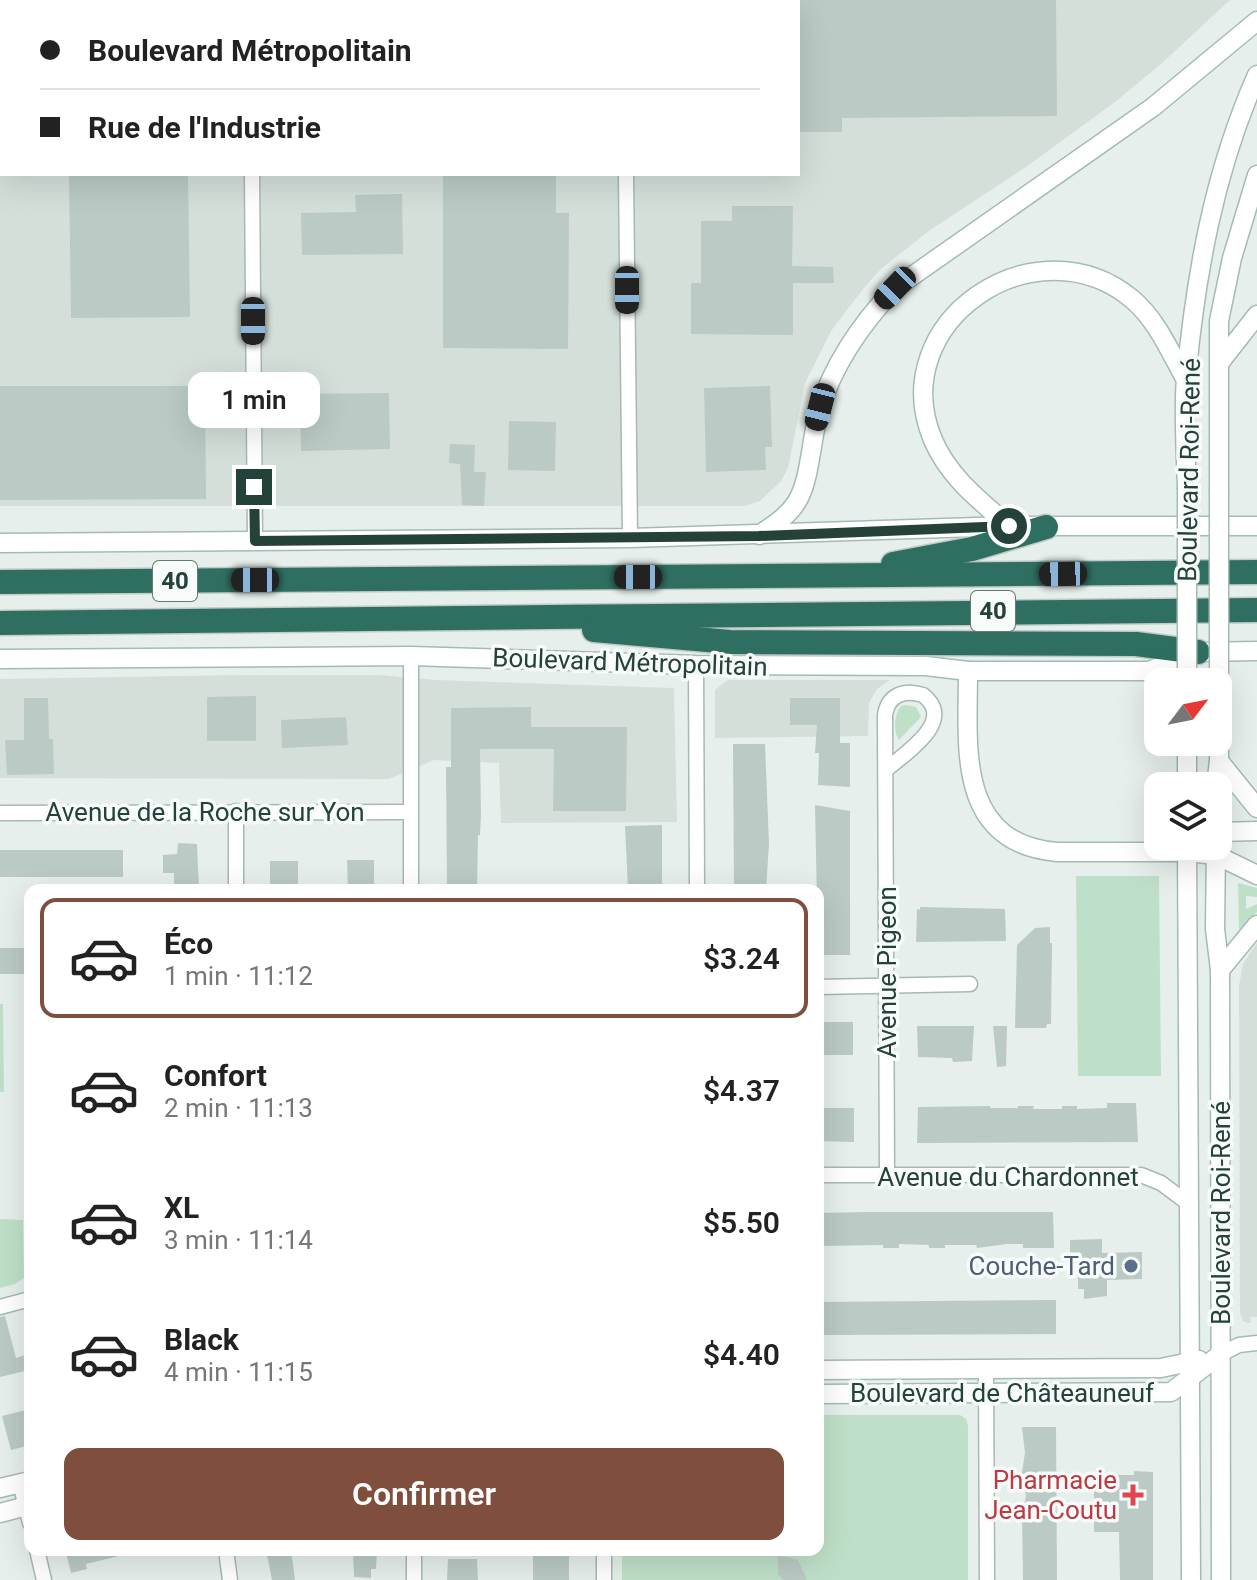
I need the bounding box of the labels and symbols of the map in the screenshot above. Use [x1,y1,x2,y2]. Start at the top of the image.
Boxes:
car [870,262,920,314]
car [615,266,639,314]
car [241,297,265,345]
street label: Boulevard Roi-René [1172,358,1206,582]
callout: 1 min [188,371,320,427]
car [803,381,837,433]
route end [236,469,272,505]
route start [991,508,1027,544]
road number: 40 [153,561,197,601]
car [1039,562,1087,586]
car [614,565,662,589]
car [231,568,279,592]
road number: 40 [971,591,1015,631]
street label: Boulevard Métropolitain [492,642,768,682]
north arrow [1144,668,1232,756]
street label: Avenue de la Roche sur Yon [45,797,365,827]
street label: Avenue Pigeon [872,886,902,1058]
street label: Boulevard Roi-René [1206,1101,1236,1325]
street label: Avenue du Chardonnet [877,1162,1139,1192]
place label: Couche-Tard [969,1251,1115,1281]
marker: Couche-Tard [1122,1257,1140,1275]
street label: Boulevard de Châteauneuf [850,1378,1155,1408]
place label: Pharmacie Jean-Coutu [984,1465,1117,1525]
marker: Pharmacie Jean-Coutu [1124,1486,1142,1504]

